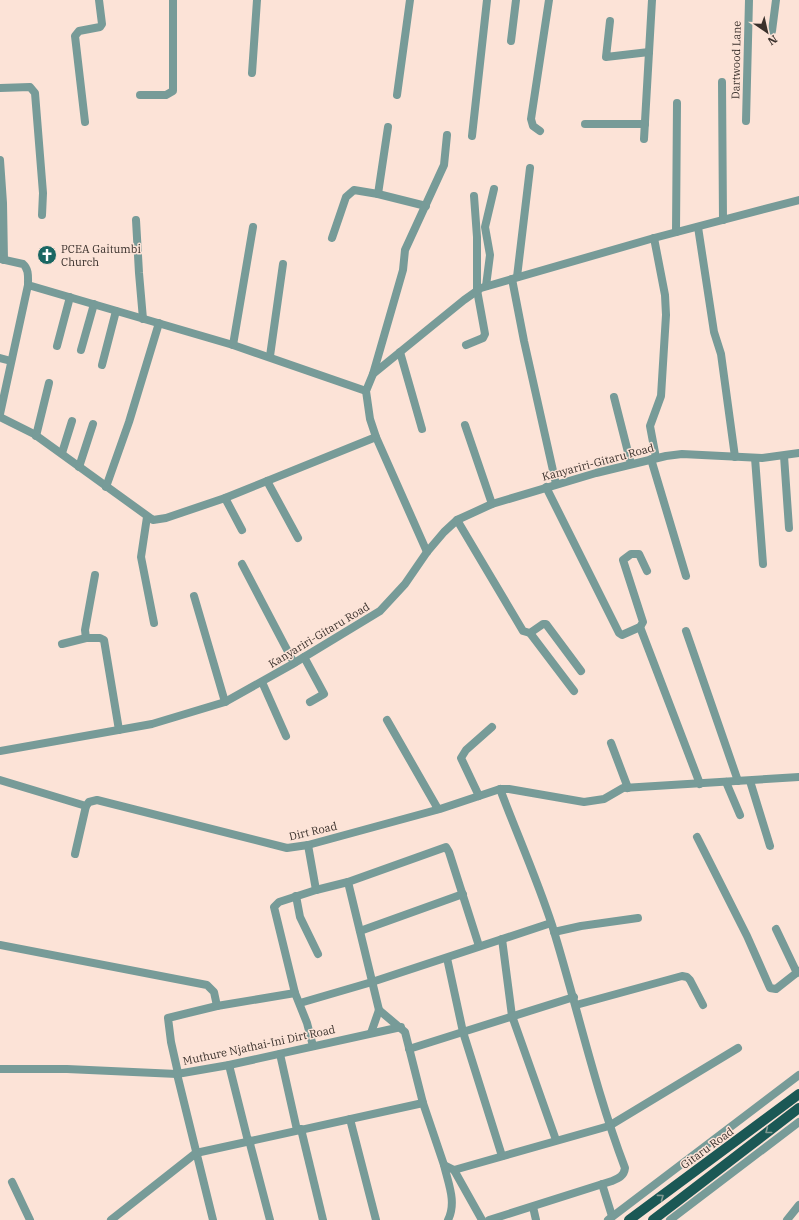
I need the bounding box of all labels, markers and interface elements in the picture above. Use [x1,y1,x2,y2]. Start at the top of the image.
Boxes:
north arrow [747,12,787,52]
street label: Dartwood Lane [728,21,744,99]
text: N [765,32,780,49]
place label: PCEA Gaitumbi Church [61,242,141,269]
church icon: PCEA Gaitumbi Church [36,244,58,266]
street label: Kanyariri-Gitaru Road [540,440,656,484]
street label: Kanyariri-Gitaru Road [266,599,372,671]
street label: Dirt Road [288,819,339,843]
street label: Muthure Njathai-Ini Dirt Road [182,1022,337,1068]
street label: Gitaru Road [678,1124,736,1172]
one-way arrow [766,1127,773,1134]
one-way arrow [656,1195,663,1202]

